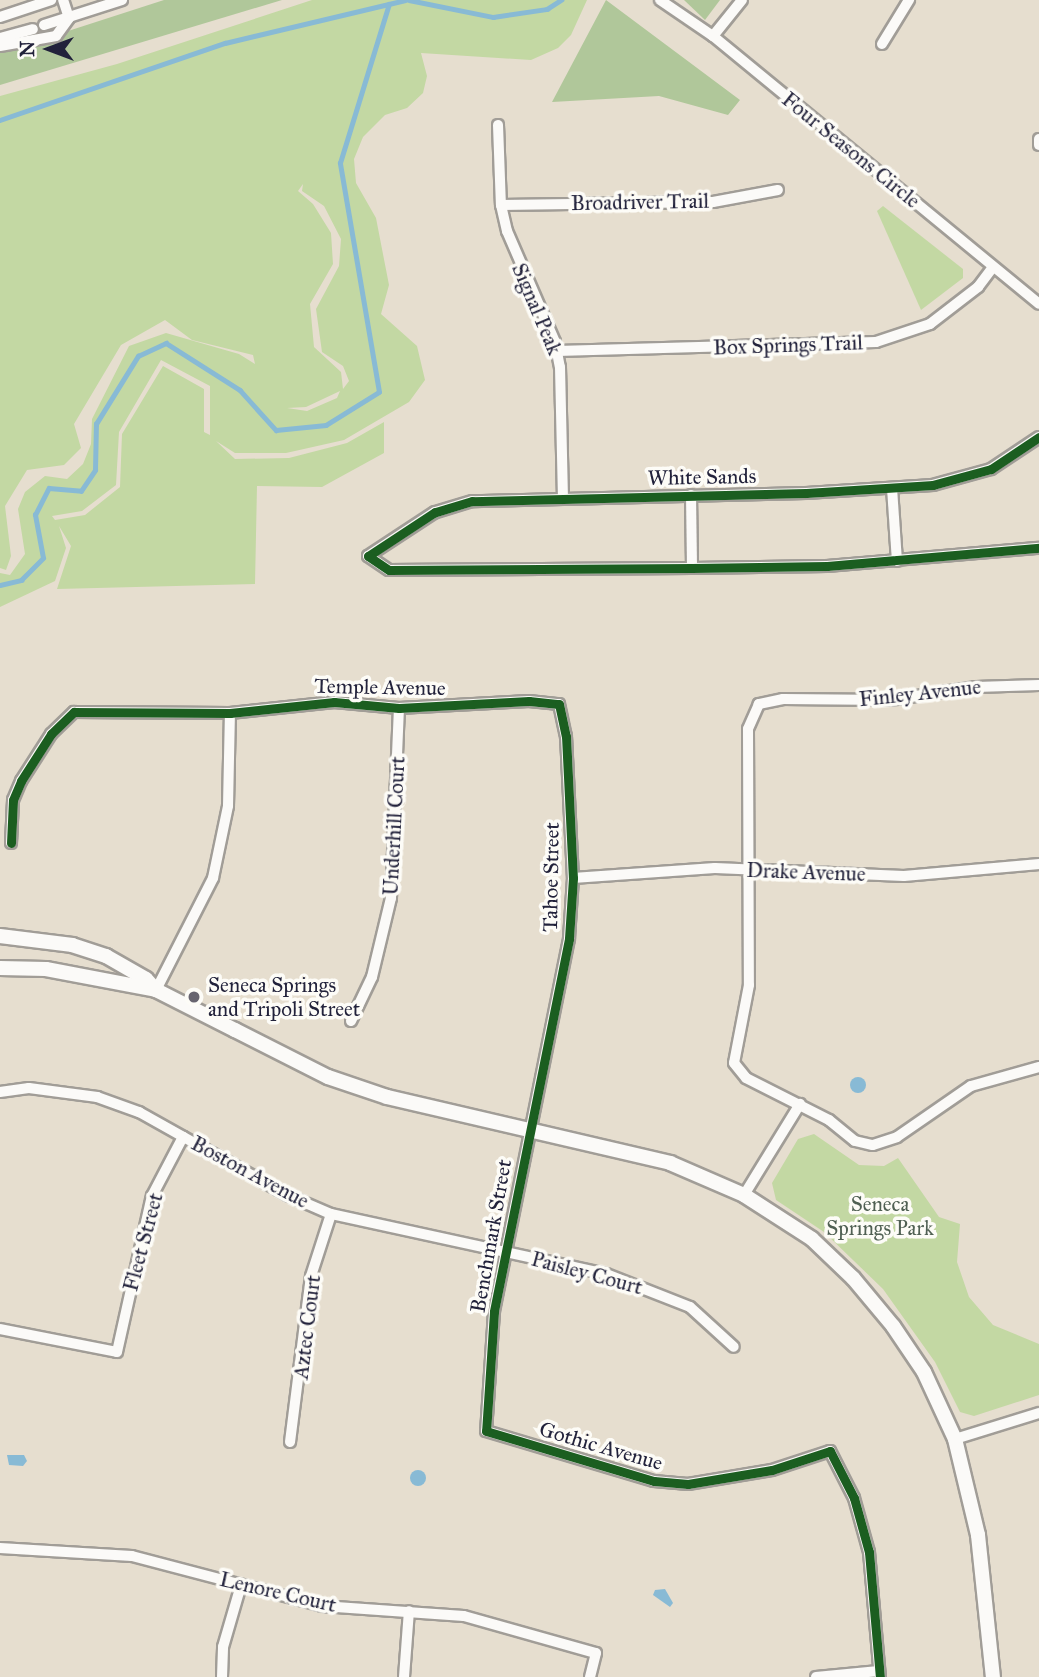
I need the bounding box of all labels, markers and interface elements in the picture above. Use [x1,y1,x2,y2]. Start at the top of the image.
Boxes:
north arrow [14,14,84,84]
text: N [16,41,39,57]
street label: Four Seasons Circle [777,87,925,213]
street label: Broadriver Trail [571,188,709,216]
street label: Signal Peak [506,259,568,359]
street label: Box Springs Trail [713,330,863,360]
street label: White Sands [647,463,757,491]
street label: Temple Avenue [314,673,446,701]
street label: Finley Avenue [858,674,982,712]
street label: Underhill Court [378,756,410,896]
street label: Tahoe Street [537,822,565,932]
street label: Drake Avenue [746,857,866,887]
place label: Seneca Springs and Tripoli Street [208,972,360,1022]
marker: Seneca Springs and Tripoli Street [186,989,202,1005]
street label: Boston Avenue [187,1130,313,1214]
street label: Benchmark Street [465,1157,517,1315]
street label: Fleet Street [118,1190,168,1294]
park label: Seneca Springs Park [826,1191,934,1241]
street label: Paisley Court [529,1246,645,1300]
street label: Aztec Court [288,1273,326,1381]
street label: Gothic Avenue [536,1416,666,1476]
street label: Lenore Court [217,1566,339,1618]

